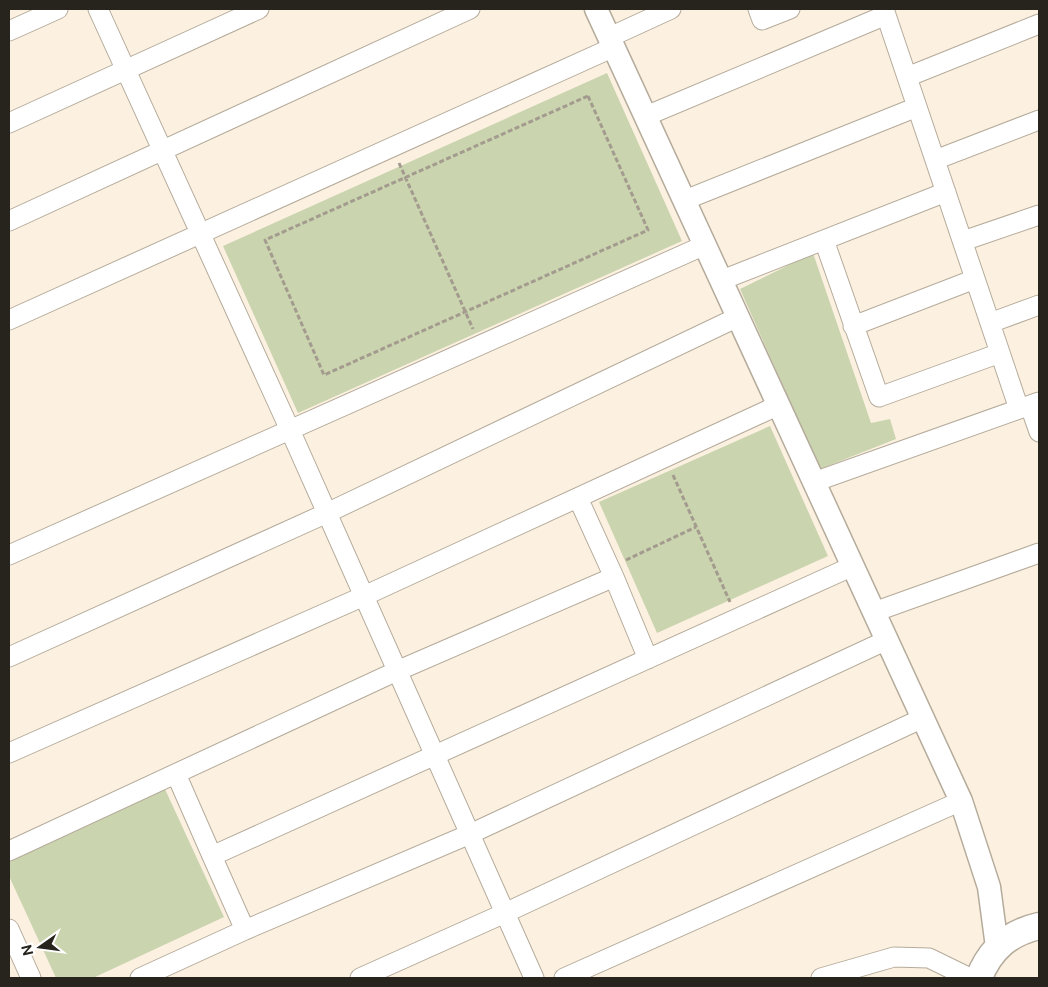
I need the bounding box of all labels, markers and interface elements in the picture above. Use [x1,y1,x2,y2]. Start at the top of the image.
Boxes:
north arrow [15,922,65,972]
text: N [18,943,36,957]

